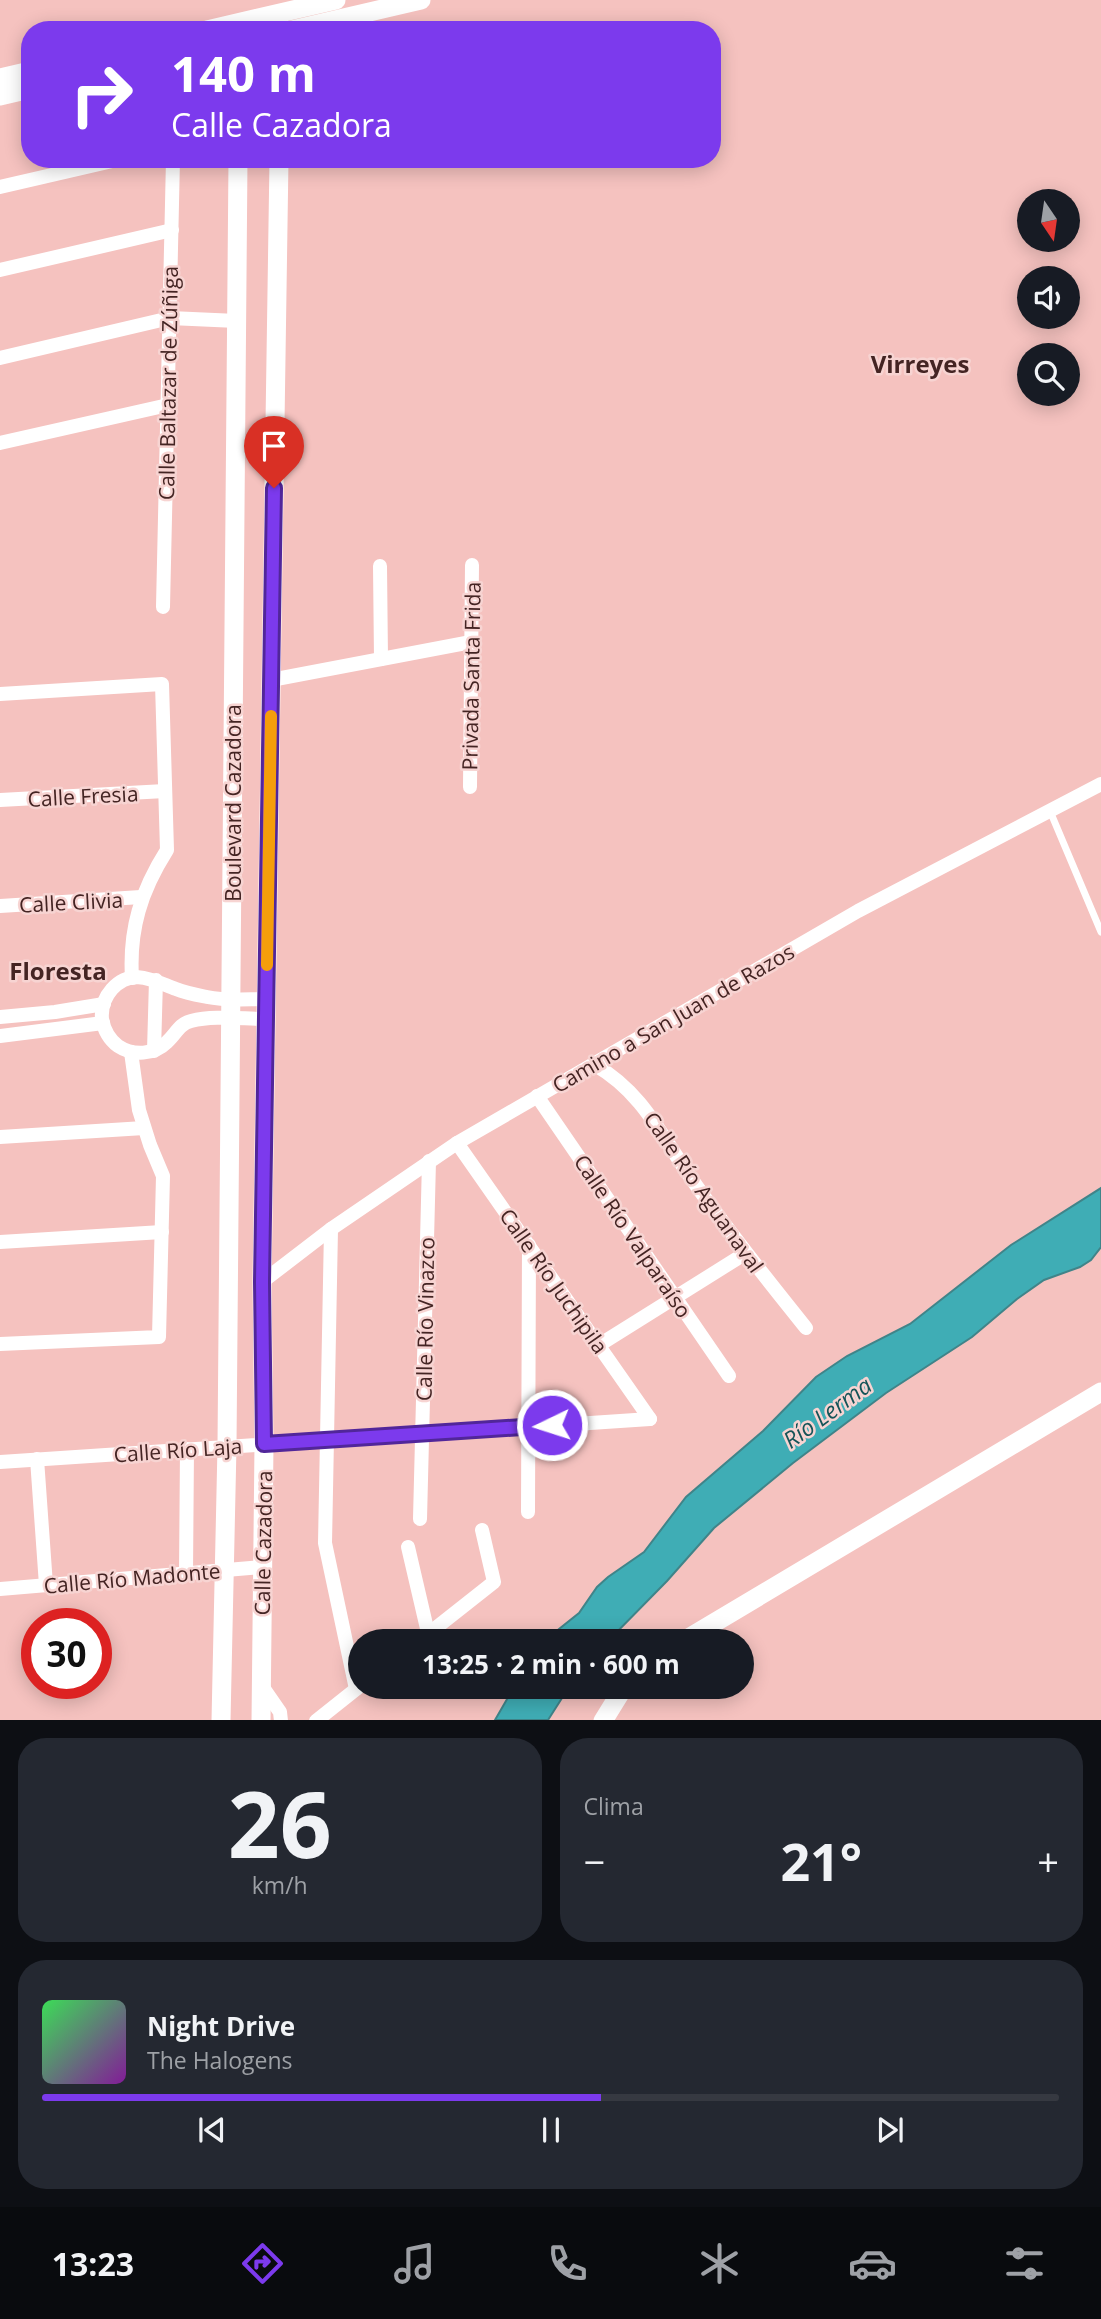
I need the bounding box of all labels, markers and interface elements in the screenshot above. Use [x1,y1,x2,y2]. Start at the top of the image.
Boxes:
text: 140 m [171,40,316,106]
icon: right [56,49,147,140]
text: Calle Cazadora [171,103,392,146]
north arrow [1017,189,1080,252]
map controls [1017,189,1080,406]
street label: Calle Baltazar de Zúñiga [152,266,184,500]
button: sound [1017,266,1080,329]
button: search [1017,343,1080,406]
district label: Virreyes [871,347,969,380]
pin [244,416,304,488]
icon: arrive [255,427,293,465]
street label: Privada Santa Frida [455,581,487,771]
street label: Boulevard Cazadora [219,704,247,902]
street label: Calle Fresia [27,779,139,813]
street label: Calle Clivia [18,885,124,919]
street label: Camino a San Juan de Razos [547,937,799,1099]
district label: Floresta [9,954,107,987]
street label: Calle Río Aguanaval [638,1106,770,1278]
street label: Calle Río Valparaíso [568,1149,698,1323]
street label: Calle Río Juchipila [493,1203,615,1359]
street label: Calle Río Vinazco [410,1237,440,1401]
water label: Río Lerma [776,1369,878,1455]
position arrow [515,1388,589,1462]
street label: Calle Río Laja [113,1432,243,1468]
street label: Calle Cazadora [248,1470,278,1616]
street label: Calle Río Madonte [42,1556,222,1600]
speed limit sign: 30 [21,1608,112,1699]
text: 13:25 · 2 min · 600 m [422,1646,680,1682]
text: 26 [228,1761,332,1885]
text: Clima [584,1790,644,1822]
text: 21° [780,1825,862,1896]
text: − [584,1835,605,1887]
text: + [1037,1835,1059,1887]
text: km/h [252,1869,308,1901]
text: Night Drive [147,2008,295,2044]
text: The Halogens [147,2044,293,2076]
icon: previous [193,2111,231,2149]
icon: pause [532,2111,570,2149]
icon: next [871,2111,909,2149]
icon: directions [238,2239,287,2288]
icon: music [390,2239,439,2288]
icon: phone [543,2239,592,2288]
icon: climate [695,2239,744,2288]
icon: car [848,2239,897,2288]
icon: filters [1000,2239,1049,2288]
text: 13:23 [52,2242,134,2285]

